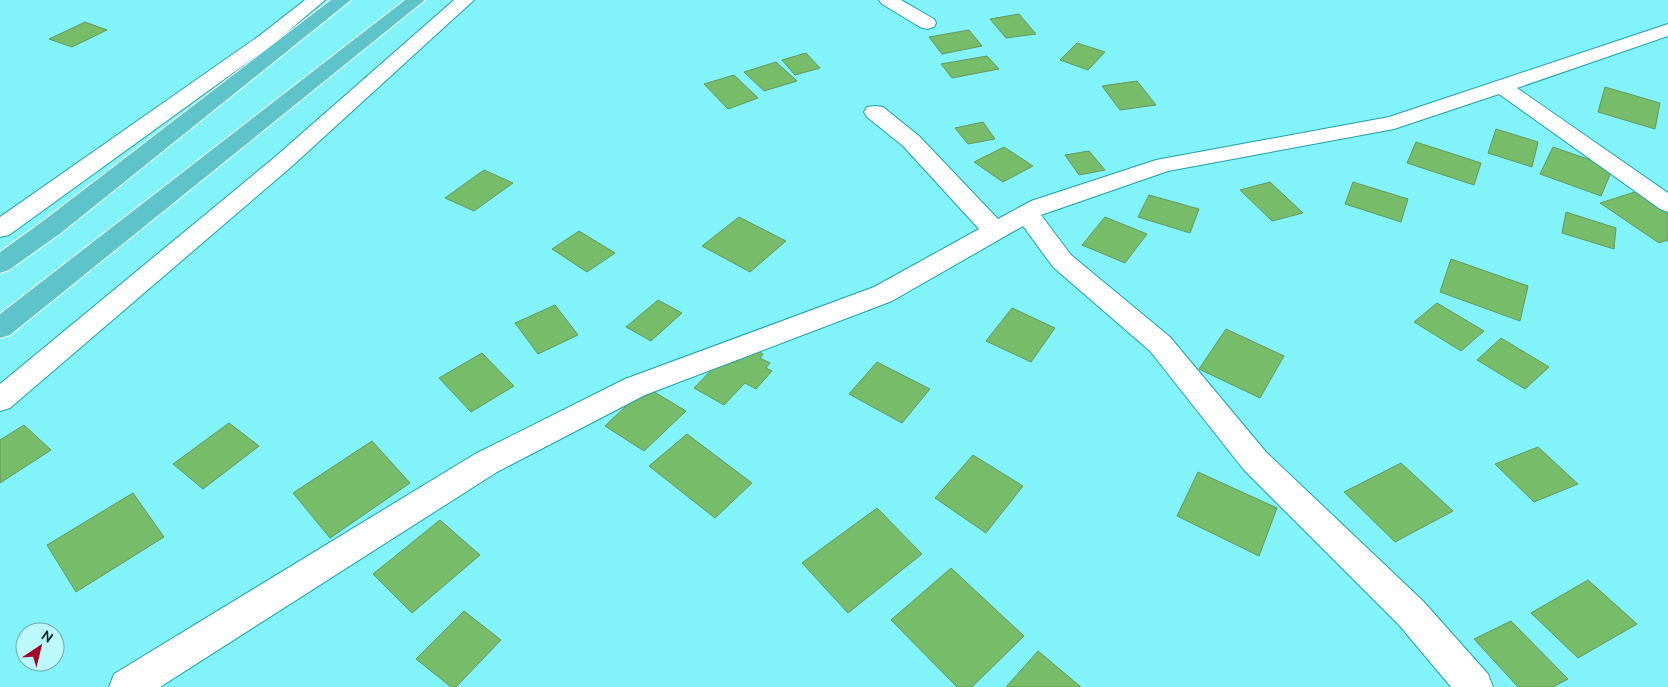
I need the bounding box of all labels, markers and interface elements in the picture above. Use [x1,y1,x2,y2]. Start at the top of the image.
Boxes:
north arrow [15,622,65,672]
text: N [39,627,56,646]

